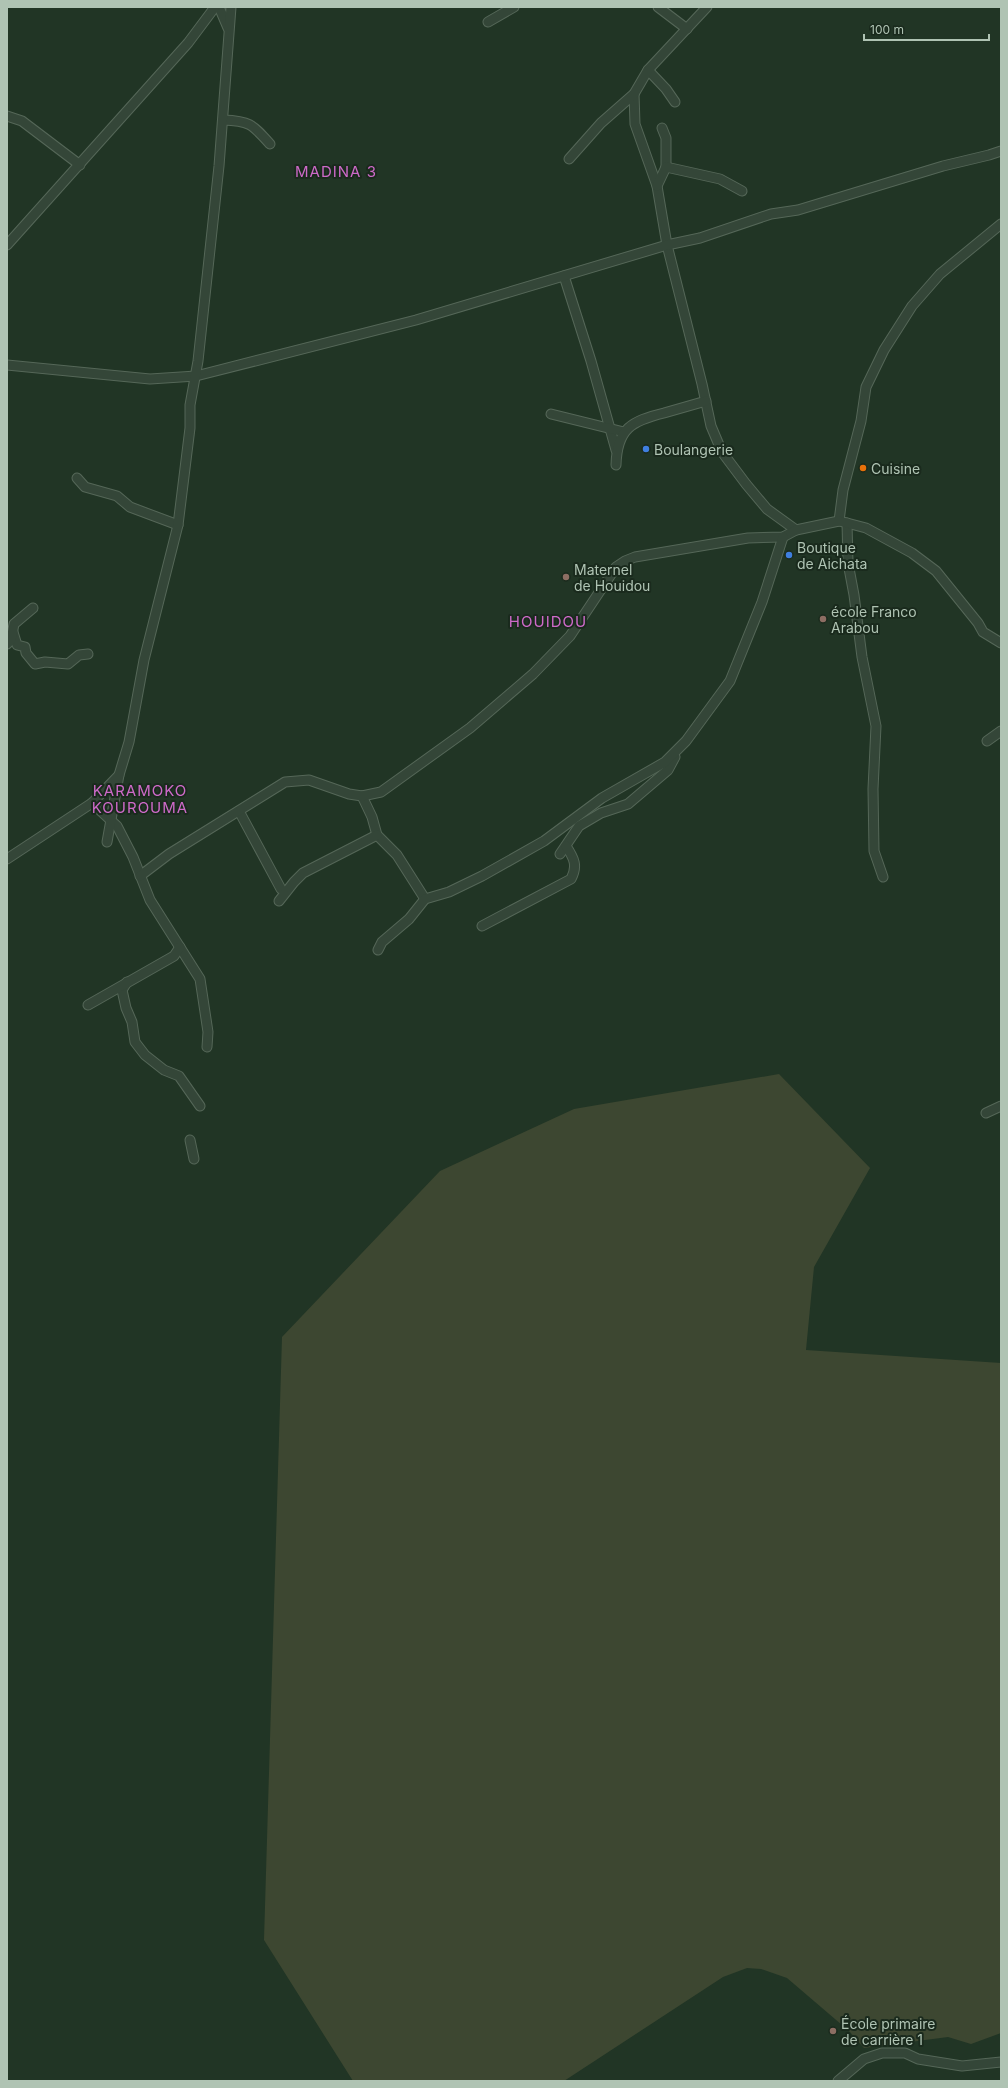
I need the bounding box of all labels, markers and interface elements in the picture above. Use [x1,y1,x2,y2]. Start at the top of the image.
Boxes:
scale bar [864,16,989,42]
text: 100 m [870,22,904,37]
district label: MADINA 3 [295,162,377,181]
place label: Boulangerie [654,441,733,458]
marker: Boulangerie [641,444,651,454]
place label: Cuisine [871,460,920,477]
marker: Cuisine [858,463,868,473]
place label: Boutique de Aichata [797,539,867,572]
marker: Boutique de Aichata [784,550,794,560]
place label: Maternel de Houidou [574,561,650,594]
marker: Maternel de Houidou [561,572,571,582]
place label: école Franco Arabou [831,603,917,636]
district label: HOUIDOU [509,612,587,631]
marker: école Franco Arabou [818,614,828,624]
district label: KARAMOKO KOUROUMA [92,781,188,817]
place label: École primaire de carrière 1 [841,2015,935,2048]
marker: École primaire de carrière 1 [828,2026,838,2036]

